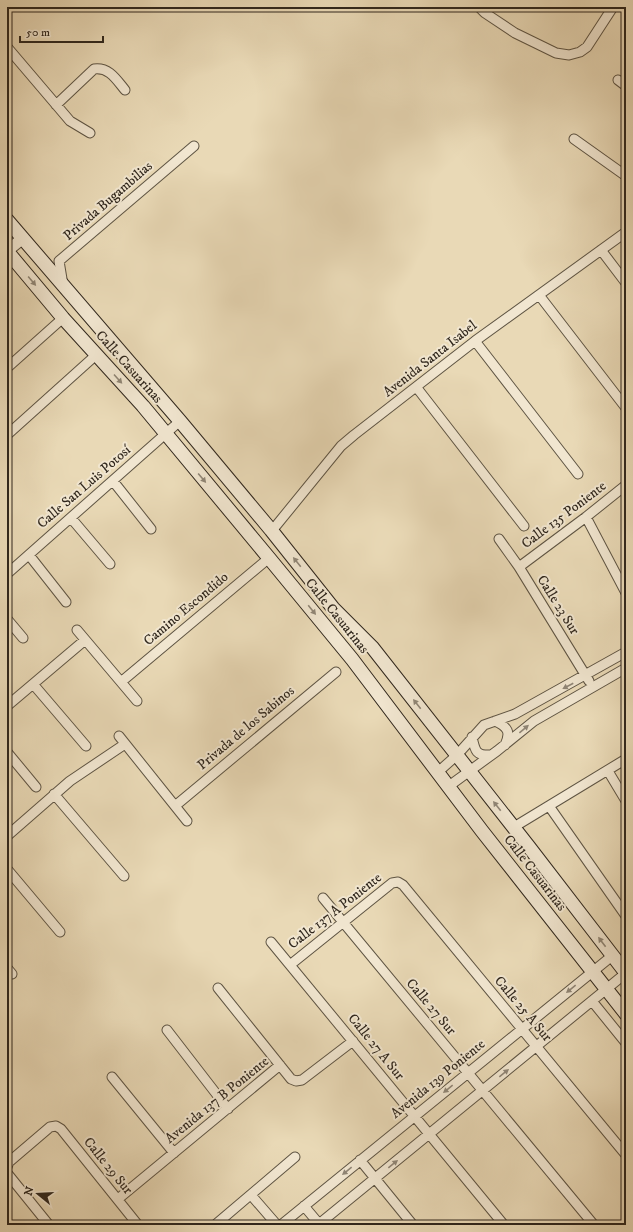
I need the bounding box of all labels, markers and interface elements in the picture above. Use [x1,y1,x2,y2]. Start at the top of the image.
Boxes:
scale bar [20,18,103,44]
text: 50 m [26,25,50,40]
street label: Privada Bugambilias [60,157,157,245]
one-way arrow [28,276,37,286]
street label: Avenida Santa Isabel [379,316,481,401]
street label: Calle Casuarinas [92,327,167,407]
one-way arrow [113,374,122,383]
street label: Calle San Luis Potosí [33,440,136,533]
one-way arrow [198,472,207,483]
street label: Calle 135 Poniente [518,477,610,553]
one-way arrow [292,557,301,568]
street label: Camino Escondido [140,568,232,650]
street label: Calle 23 Sur [533,572,584,639]
street label: Calle Casuarinas [301,575,373,658]
one-way arrow [308,605,316,616]
street label: Privada de los Sabinos [194,682,299,774]
one-way arrow [562,682,574,689]
one-way arrow [412,699,421,710]
one-way arrow [519,724,530,733]
one-way arrow [493,801,501,812]
street label: Calle Casuarinas [500,831,571,915]
street label: Calle 137 A Poniente [285,869,386,953]
one-way arrow [598,937,606,948]
street label: Calle 25 A Sur [490,972,556,1046]
street label: Calle 27 Sur [402,975,460,1040]
one-way arrow [566,985,577,994]
street label: Calle 27 A Sur [344,1010,409,1085]
street label: Avenida 139 Poniente [387,1035,489,1123]
street label: Avenida 137 B Poniente [161,1052,273,1148]
one-way arrow [499,1068,510,1077]
one-way arrow [443,1084,454,1093]
street label: Calle 29 Sur [79,1134,137,1199]
one-way arrow [387,1159,398,1168]
one-way arrow [342,1166,353,1175]
north arrow [18,1174,58,1214]
text: N [21,1185,37,1198]

